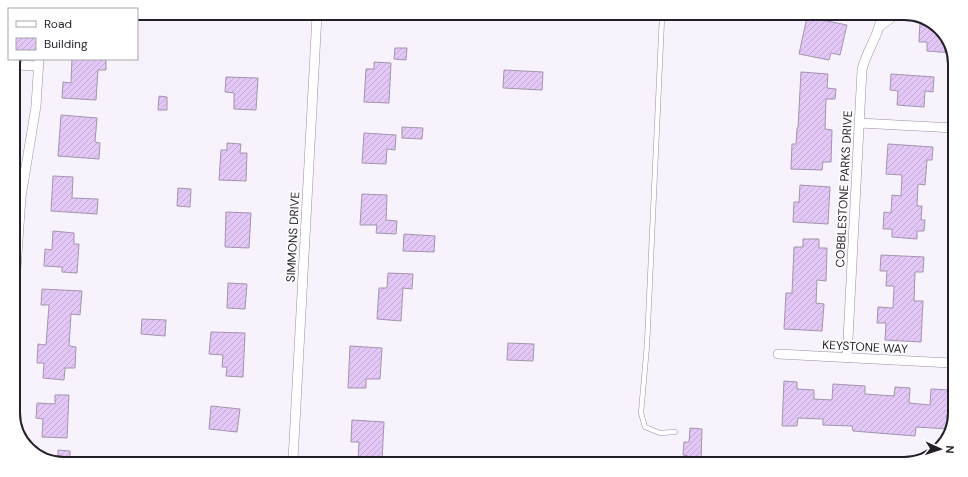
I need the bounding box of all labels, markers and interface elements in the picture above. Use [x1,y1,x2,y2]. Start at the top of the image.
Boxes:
legend [8,8,138,60]
text: Road [44,16,72,32]
text: Building [44,36,88,52]
street label: COBBLESTONE PARKS DRIVE [832,110,856,268]
street label: SIMMONS DRIVE [283,191,303,283]
street label: KEYSTONE WAY [822,337,908,357]
north arrow [920,429,960,469]
text: N [943,445,957,454]

